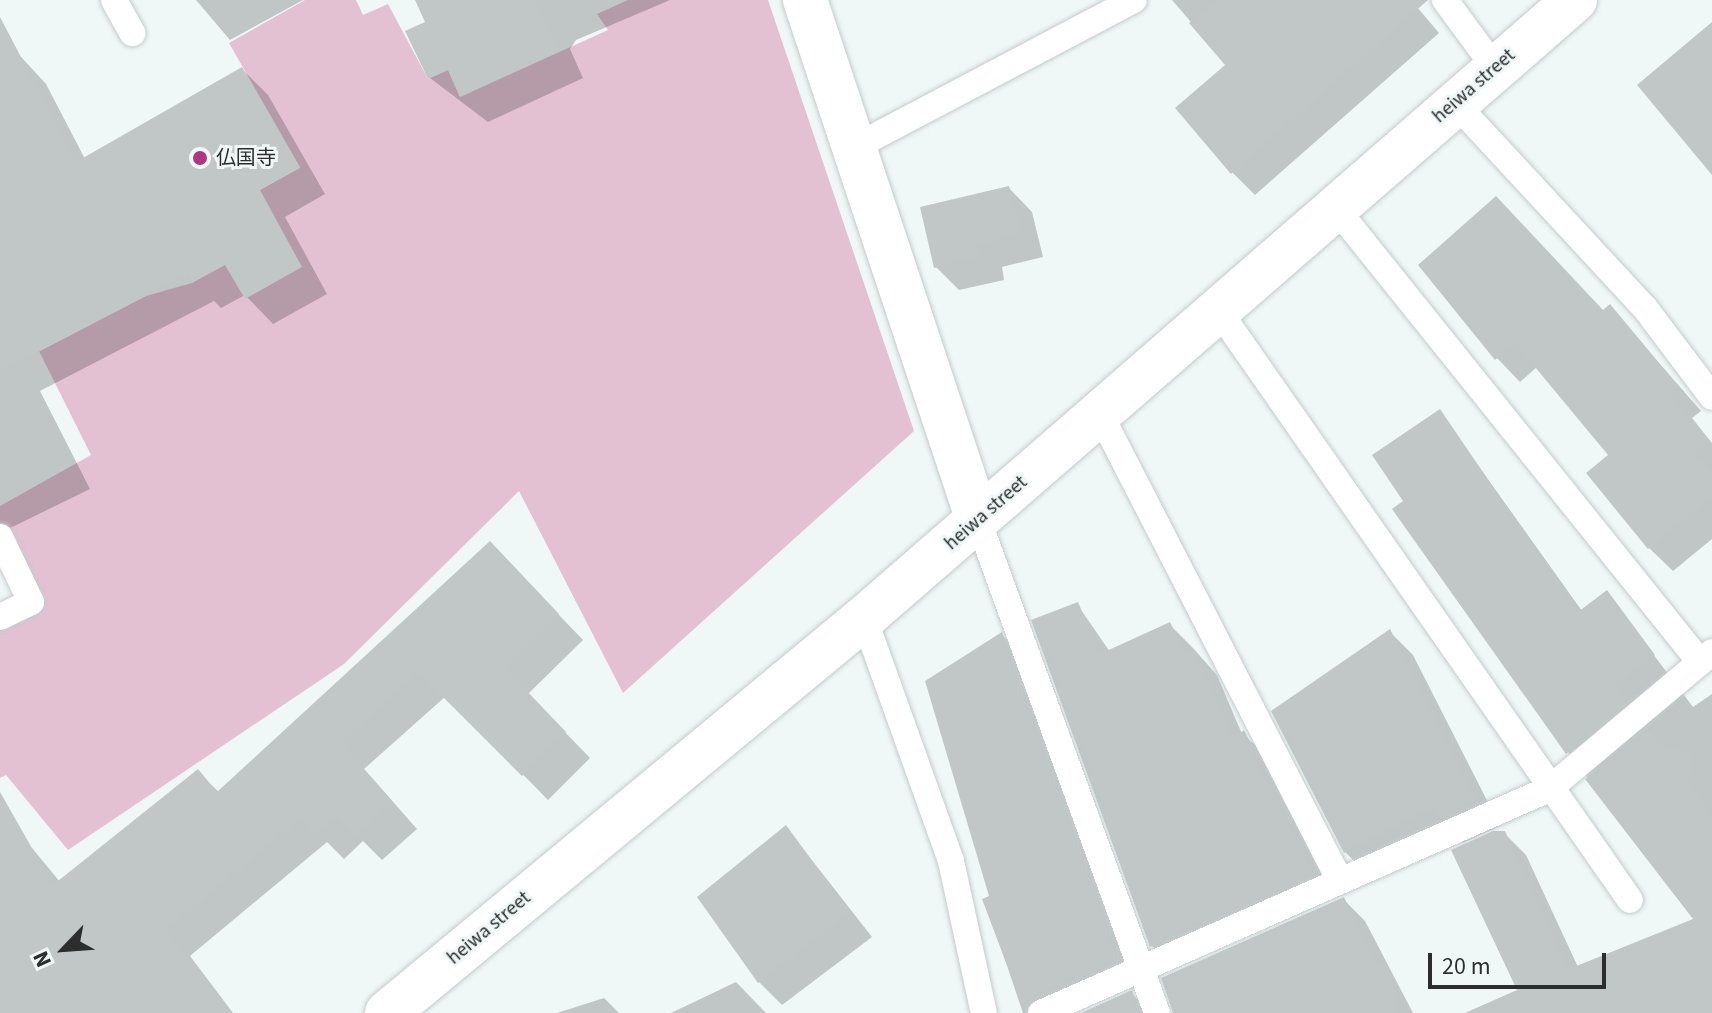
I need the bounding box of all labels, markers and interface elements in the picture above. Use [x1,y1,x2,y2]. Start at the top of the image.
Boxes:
street label: heiwa street [1428,44,1520,128]
place label: 仏国寺 [216,146,276,170]
marker: 仏国寺 [191,149,209,167]
street label: heiwa street [940,471,1032,555]
street label: heiwa street [442,886,536,970]
north arrow [24,909,104,989]
scale bar [1432,937,1610,987]
text: N [25,946,60,973]
text: 20 m [1442,949,1491,984]

